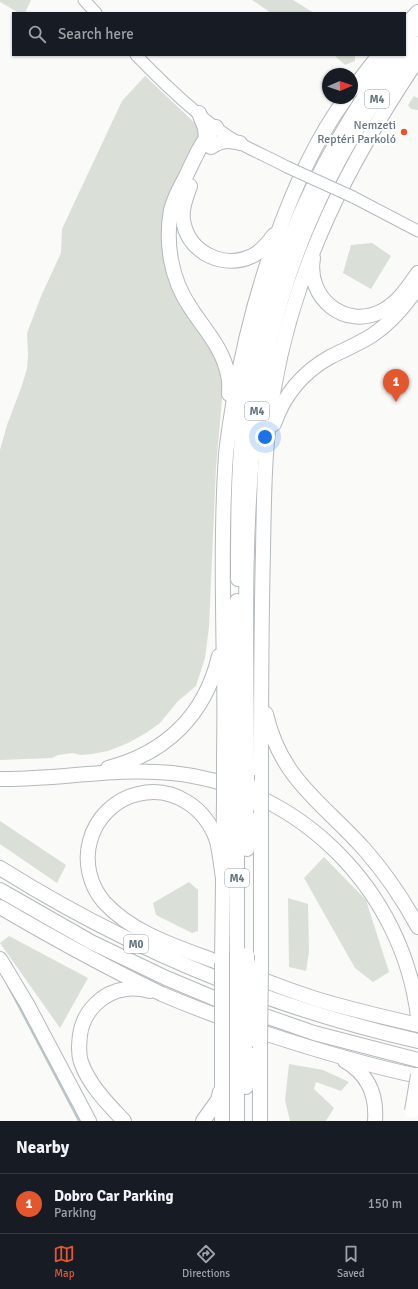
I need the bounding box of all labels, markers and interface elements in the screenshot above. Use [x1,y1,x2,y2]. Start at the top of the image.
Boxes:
search box [12,12,406,56]
icon: search [26,23,48,45]
text: Search here [58,25,134,43]
north arrow [322,68,358,104]
road number: M4 [365,90,389,108]
place label: Nemzeti Reptéri Parkoló [317,118,396,147]
marker: Nemzeti Reptéri Parkoló [399,127,409,137]
pin: 1 [383,369,409,402]
road number: M4 [245,402,269,420]
your location [255,427,275,447]
road number: M4 [225,869,249,887]
road number: M0 [124,935,148,953]
text: Nearby [16,1137,69,1158]
text: Dobro Car Parking [54,1187,173,1205]
text: 1 [25,1196,33,1212]
text: 150 m [368,1196,402,1212]
text: Parking [54,1205,96,1221]
tab: Map [53,1243,75,1280]
tab: Directions [182,1243,230,1280]
tab: Saved [337,1243,365,1280]

